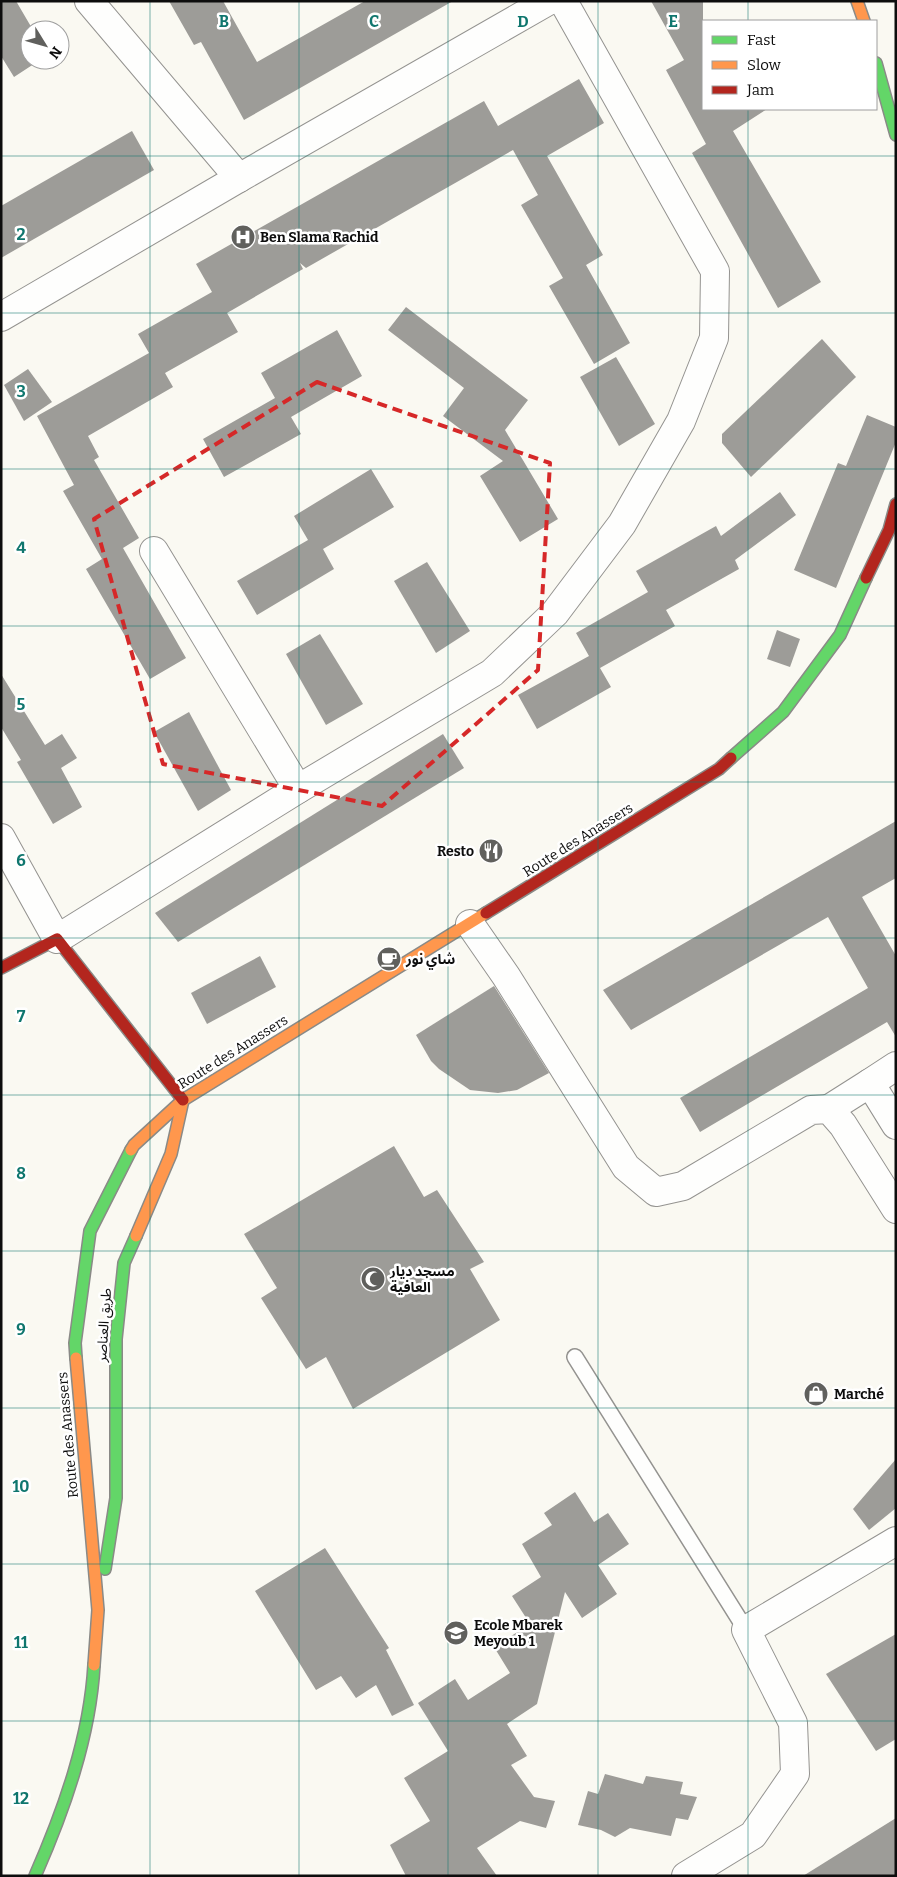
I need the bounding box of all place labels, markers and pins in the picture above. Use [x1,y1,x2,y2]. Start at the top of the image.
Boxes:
hospital icon: Ben Slama Rachid [230,224,256,250]
place label: Ben Slama Rachid [260,229,379,246]
restaurant icon: Resto [478,838,504,864]
place label: Resto [437,843,474,860]
cafe icon: شاي نور [376,946,402,972]
place label: شاي نور [405,951,455,970]
place label: مسجد ديار العافية [389,1263,455,1296]
mosque icon: مسجد ديار العافية [360,1266,386,1292]
shop icon: Marché [803,1381,829,1407]
place label: Marché [834,1386,884,1403]
place label: Ecole Mbarek Meyoub 1 [474,1617,563,1650]
school or university icon: Ecole Mbarek Meyoub 1 [443,1620,469,1646]

